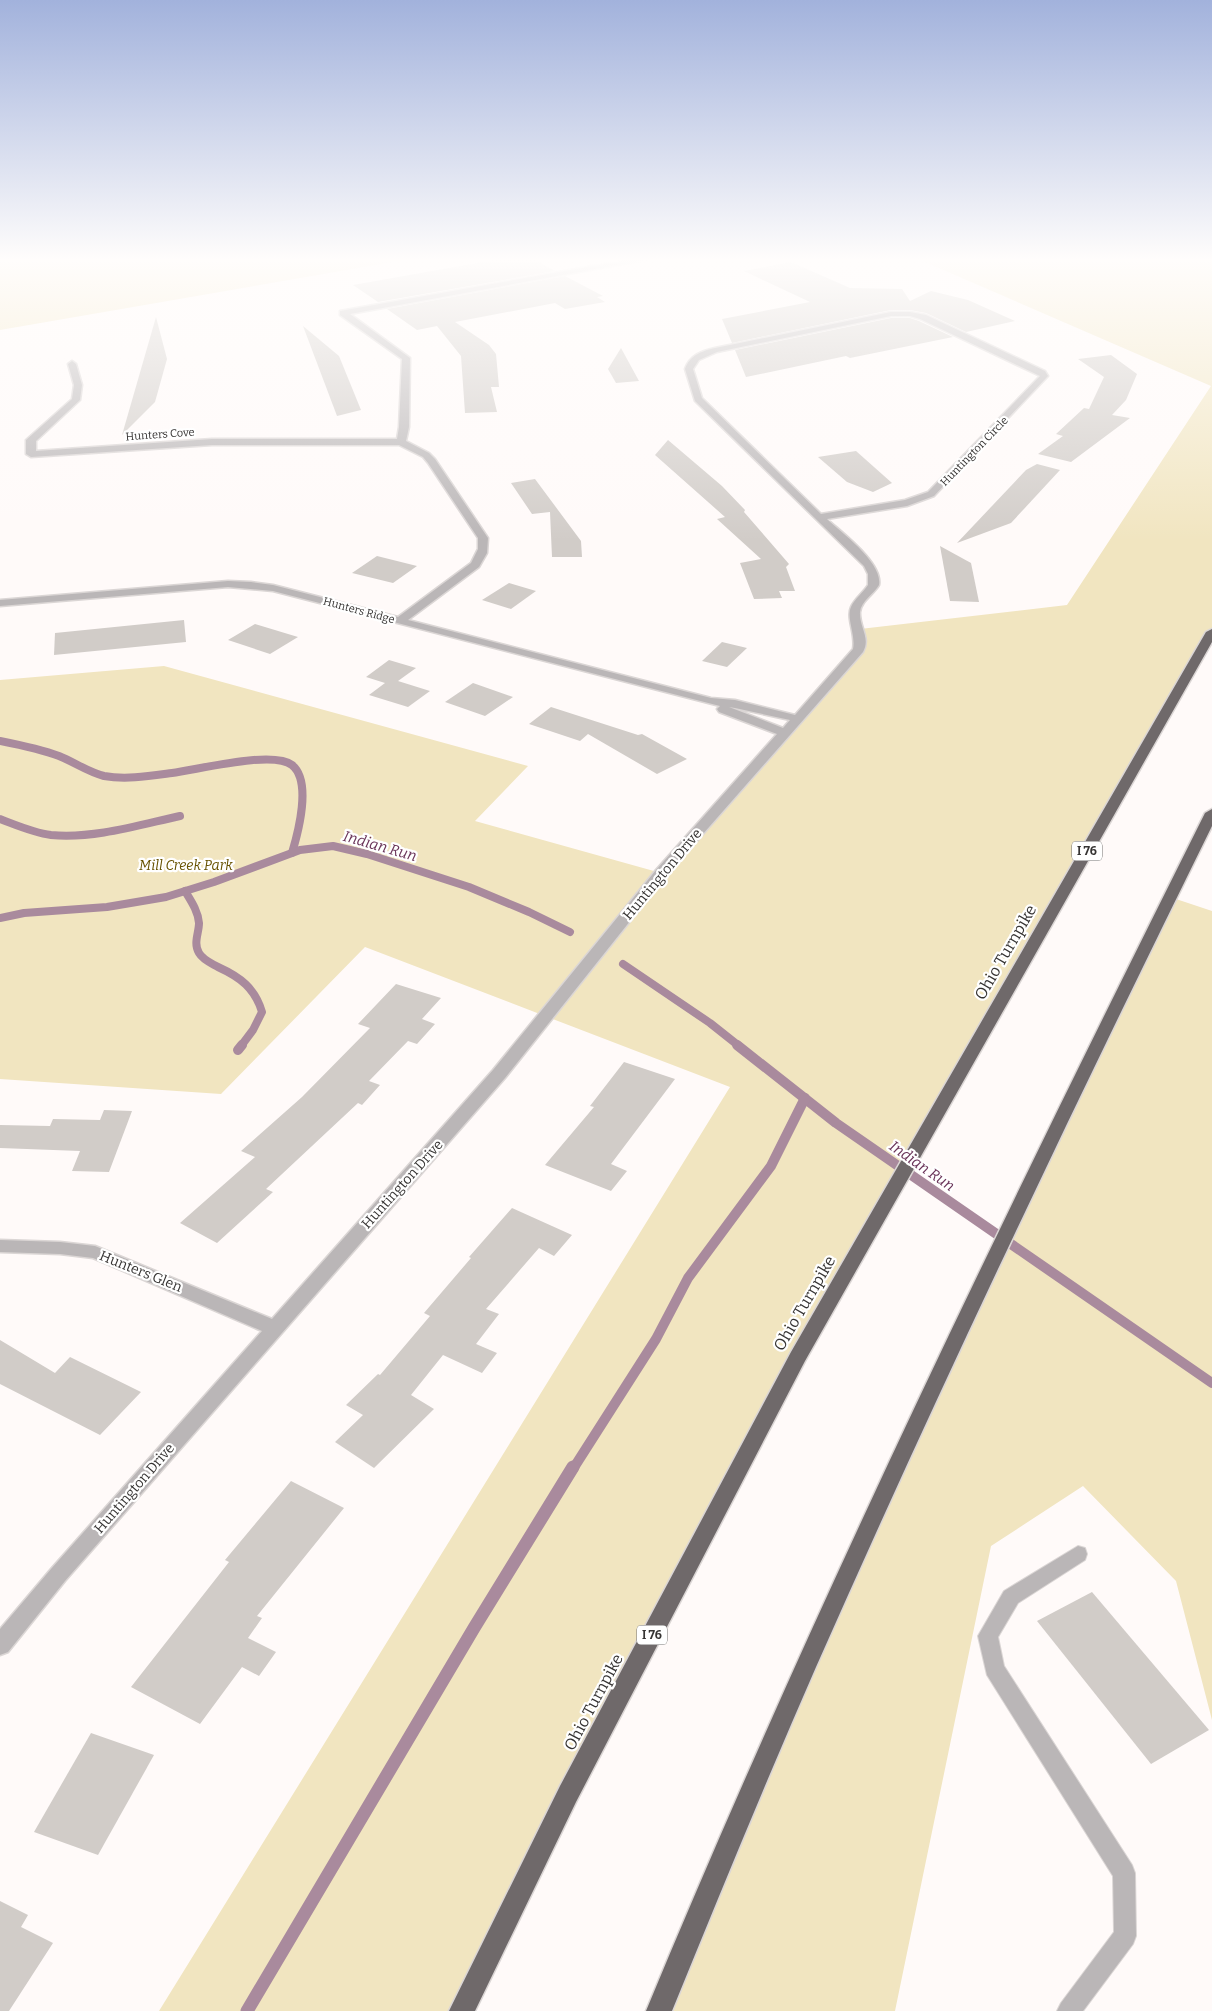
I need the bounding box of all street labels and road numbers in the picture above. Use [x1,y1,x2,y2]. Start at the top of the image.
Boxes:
street label: Huntington Circle [938,414,1011,489]
street label: Hunters Cove [125,426,195,443]
street label: Hunters Ridge [322,595,396,626]
street label: Huntington Drive [619,825,705,923]
road number: I 76 [1072,841,1102,860]
street label: Ohio Turnpike [971,901,1040,1003]
street label: Huntington Drive [358,1136,447,1232]
street label: Hunters Glen [97,1247,185,1296]
street label: Ohio Turnpike [770,1252,839,1354]
street label: Huntington Drive [91,1440,178,1537]
road number: I 76 [637,1626,667,1644]
street label: Ohio Turnpike [560,1651,627,1754]

